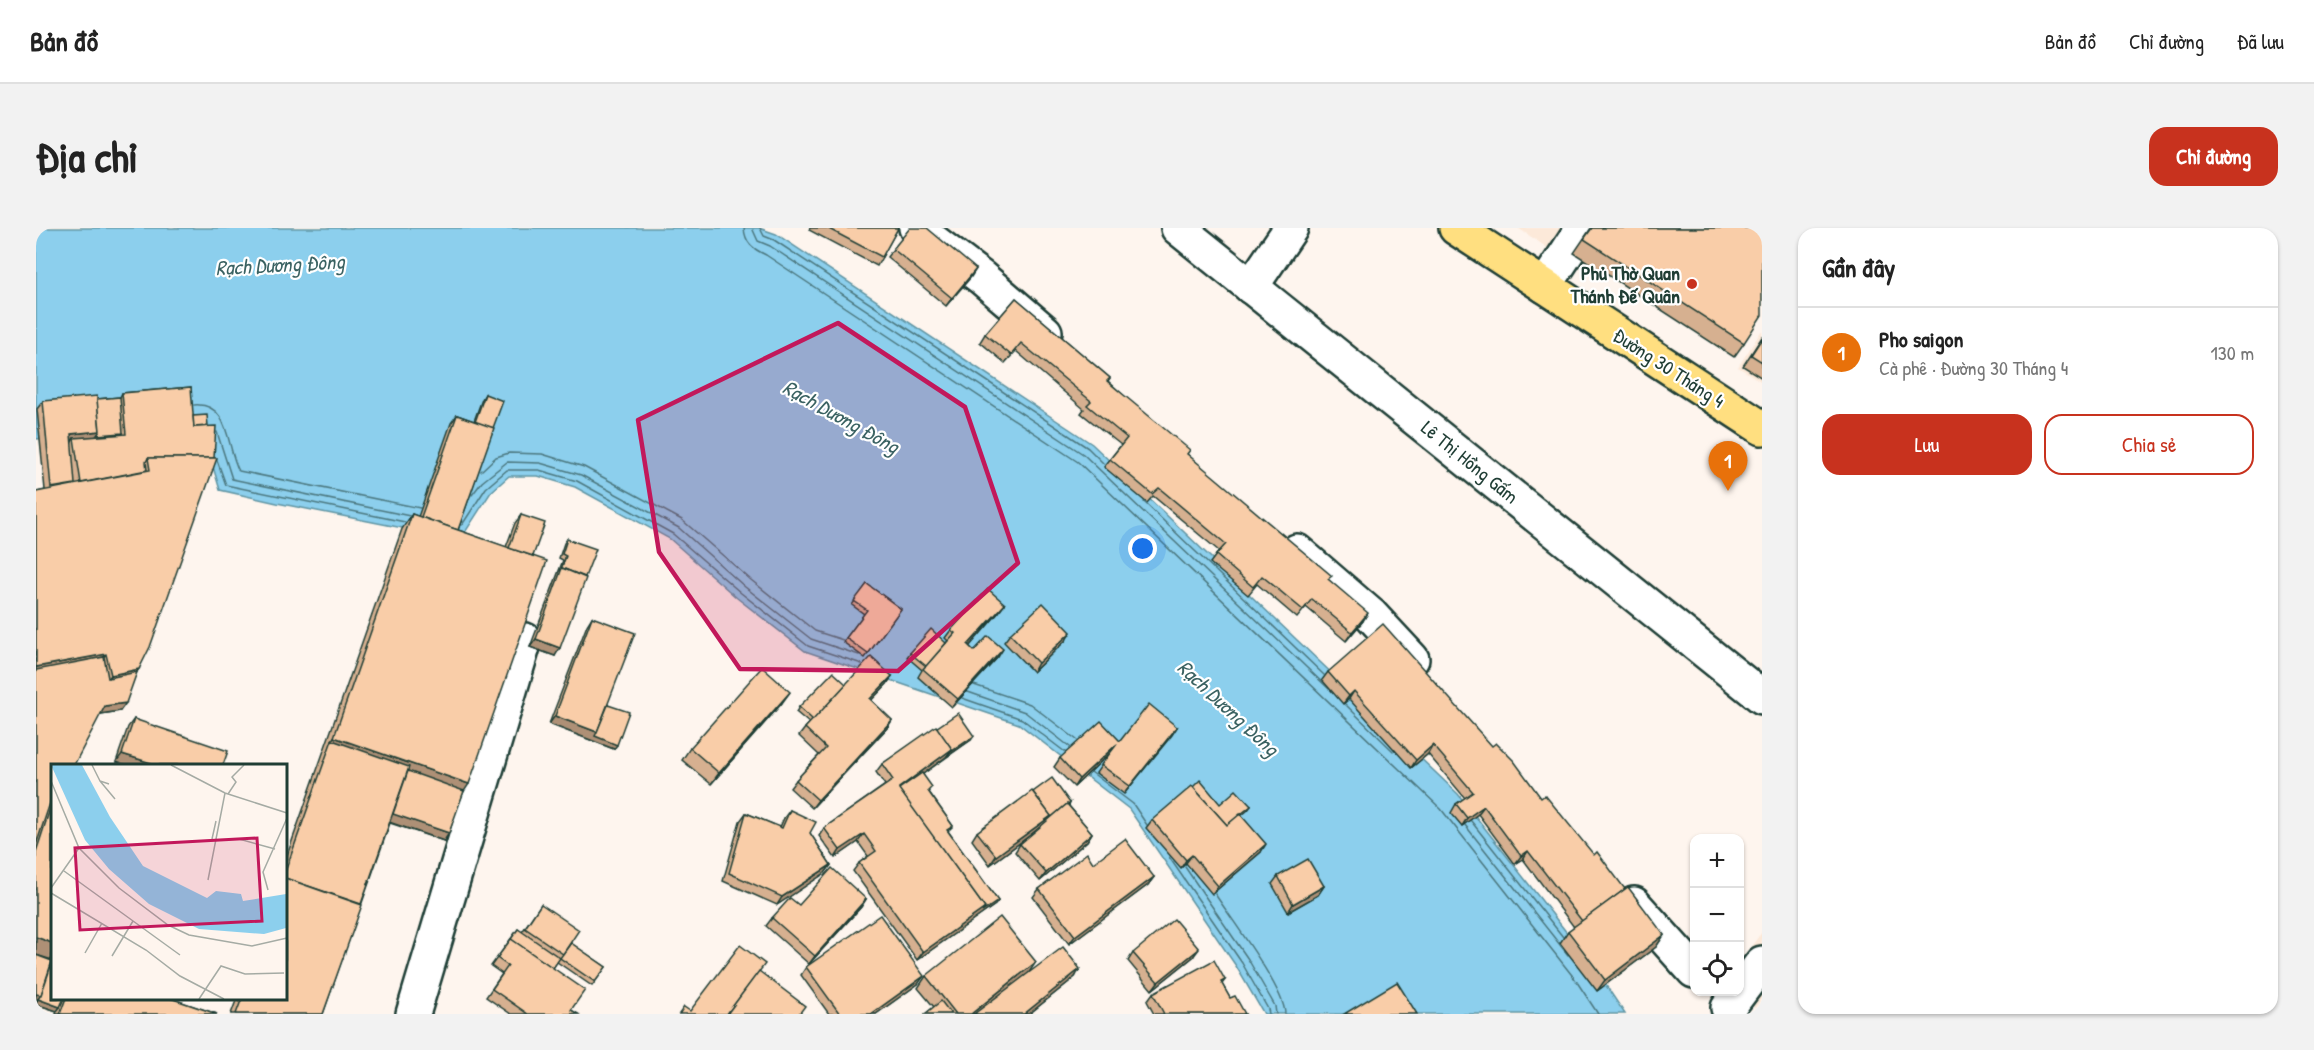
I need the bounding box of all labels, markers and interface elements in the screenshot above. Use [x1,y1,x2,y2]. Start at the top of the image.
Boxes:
text: Bản đồ [30,22,98,60]
text: Bản đồ [2045,27,2096,56]
text: Chỉ đường [2129,27,2204,56]
text: Đã lưu [2237,27,2284,56]
button: Chỉ đường [2149,127,2278,186]
text: Địa chỉ [36,128,138,185]
water label: Rạch Dương Đông [215,247,347,282]
text: Gần đây [1822,250,1895,285]
place label: Phủ Thờ Quan Thánh Đế Quân [1570,259,1680,309]
marker: Phủ Thờ Quan Thánh Đế Quân [1685,277,1699,291]
street label: Đường 30 Tháng 4 [1608,321,1730,414]
text: Pho saigon [1879,324,1963,354]
text: 1 [1838,339,1845,366]
text: 130 m [2211,339,2254,366]
text: Cà phê · Đường 30 Tháng 4 [1879,354,2068,381]
water label: Rạch Dương Đông [778,373,906,461]
street label: Lê Thị Hồng Gấm [1416,414,1525,509]
button: Lưu [1822,414,2032,475]
button: Chia sẻ [2044,414,2254,475]
pin: 1 [1708,442,1748,491]
your location [1128,534,1157,563]
water label: Rạch Dương Đông [1171,653,1287,763]
inset map [51,764,286,999]
map controls [1690,834,1744,996]
button: + [1690,834,1744,888]
button: − [1690,888,1744,942]
button: locate [1690,942,1744,996]

